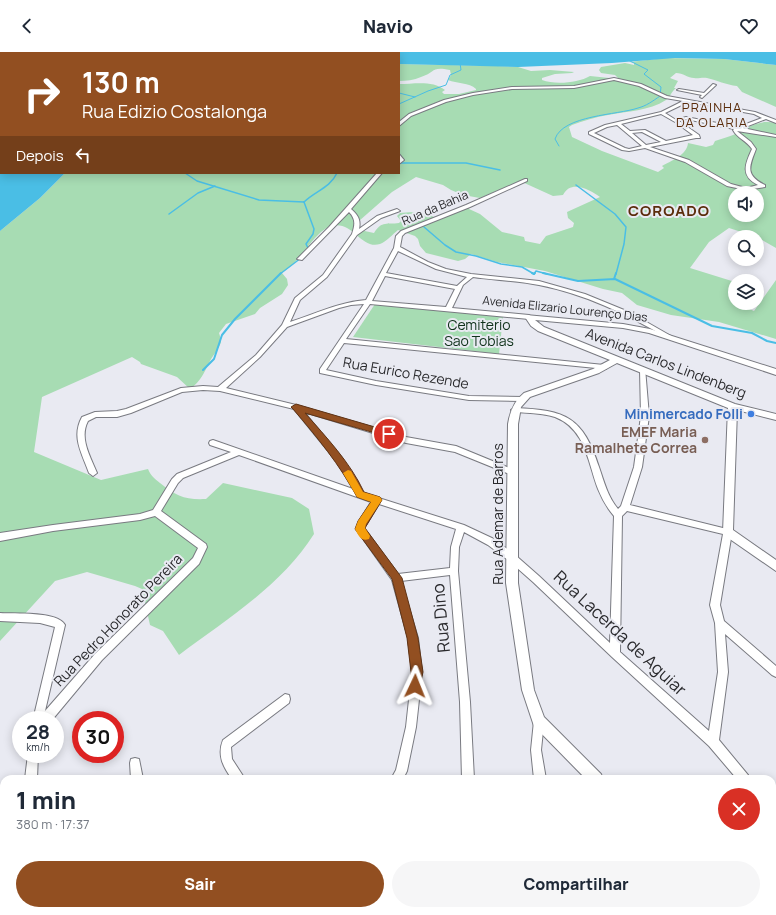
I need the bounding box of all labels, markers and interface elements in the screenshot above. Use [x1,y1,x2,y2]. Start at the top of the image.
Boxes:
text: Navio [363,14,413,38]
icon: back [16,15,38,37]
icon: heart [738,15,760,37]
text: 130 m [82,63,160,101]
icon: right [16,68,68,120]
district label: PRAINHA DA OLARIA [676,98,748,131]
text: Rua Edizio Costalonga [82,99,267,123]
icon: left [72,144,94,166]
text: Depois [16,145,64,166]
street label: Rua da Bahia [399,186,471,229]
map controls [728,186,764,310]
button: sound [728,186,764,222]
district label: COROADO [628,200,710,221]
button: search [728,230,764,266]
button: layers [728,274,764,310]
street label: Avenida Elizario Lourenço Dias [482,291,648,326]
park label: Cemiterio Sao Tobias [444,315,514,350]
street label: Avenida Carlos Lindenberg [583,323,749,402]
street label: Rua Eurico Rezende [342,352,471,393]
place label: Minimercado Folli [624,404,743,423]
marker: Minimercado Folli [746,409,756,419]
pin [372,417,406,451]
place label: EMEF Maria Ramalhete Correa [575,422,697,457]
icon: arrive [378,423,400,445]
marker: EMEF Maria Ramalhete Correa [700,435,710,445]
street label: Rua Ademar de Barros [488,443,507,585]
street label: Rua Pedro Honorato Pereira [49,549,186,690]
street label: Rua Lacerda de Aguiar [549,565,692,700]
street label: Rua Dino [426,583,455,653]
position arrow [394,665,436,707]
speed limit sign: 30 [72,711,124,763]
text: 28 [26,718,50,745]
text: km/h [26,740,50,754]
text: 1 min [16,783,76,816]
button: close [718,788,760,830]
text: 380 m · 17:37 [16,815,90,833]
button: Sair [16,861,384,907]
button: Compartilhar [392,861,760,907]

